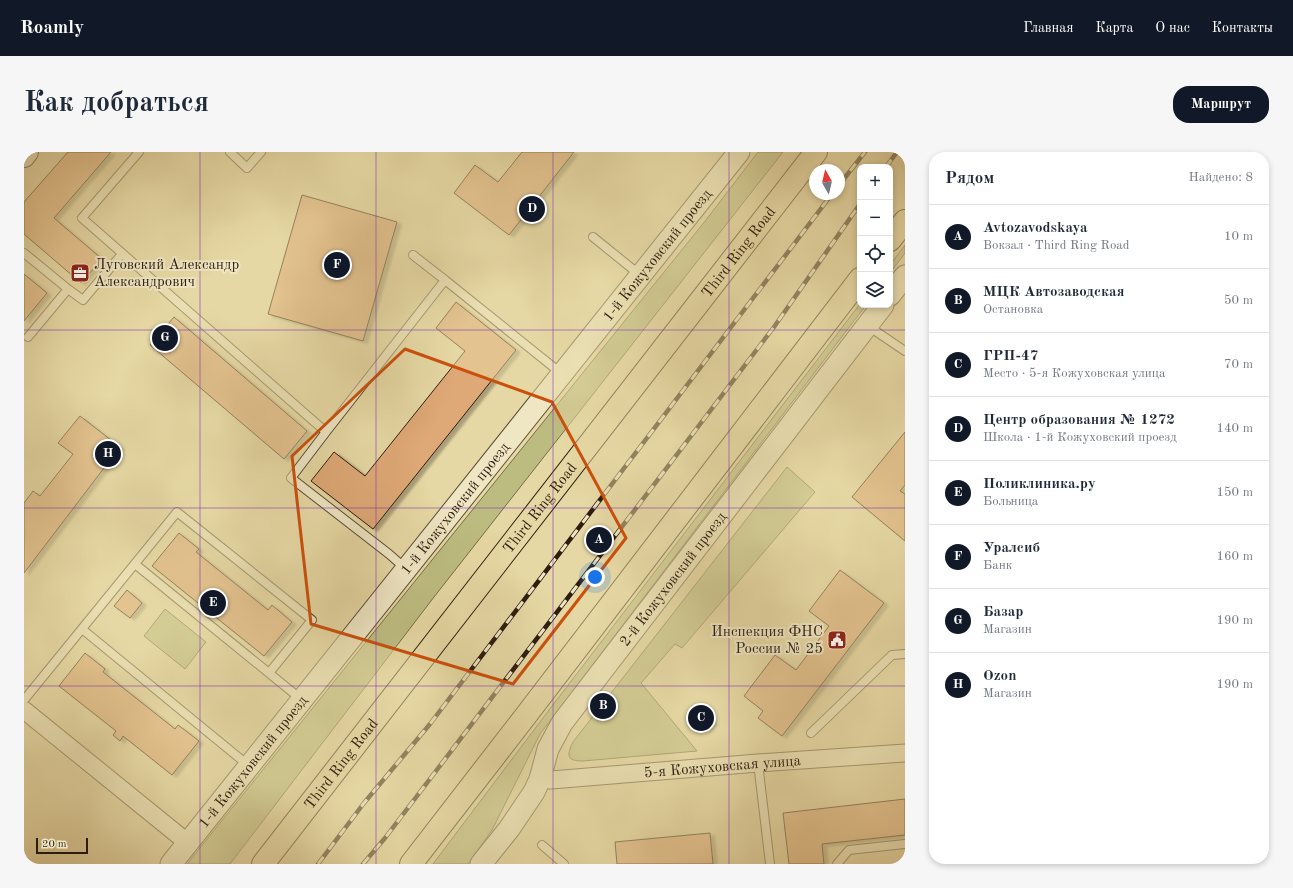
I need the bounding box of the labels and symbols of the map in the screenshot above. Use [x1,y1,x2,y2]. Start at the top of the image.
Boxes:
north arrow [809,164,845,200]
street label: 1-й Кожуховский проезд [601,187,716,325]
pin: D [519,194,545,224]
street label: Third Ring Road [700,205,779,301]
pin: F [324,250,350,280]
place label: Луговский Александр Александрович [94,258,239,290]
office icon: Луговский Александр Александрович [69,262,91,284]
pin: G [152,323,178,353]
pin: H [95,439,121,469]
street label: 1-й Кожуховский проезд [399,440,513,578]
street label: Third Ring Road [501,461,581,557]
street label: 2-й Кожуховский проезд [618,510,730,650]
pin: A [586,525,612,555]
your location [585,567,605,587]
pin: E [200,588,226,618]
place label: Инспекция ФНС России № 25 [711,625,823,657]
public building icon: Инспекция ФНС России № 25 [826,629,848,651]
pin: B [590,691,616,721]
street label: 1-й Кожуховский проезд [197,693,311,831]
pin: C [688,703,714,733]
street label: Third Ring Road [302,717,382,813]
street label: 5-я Кожуховская улица [643,754,802,781]
scale bar [36,836,88,855]

